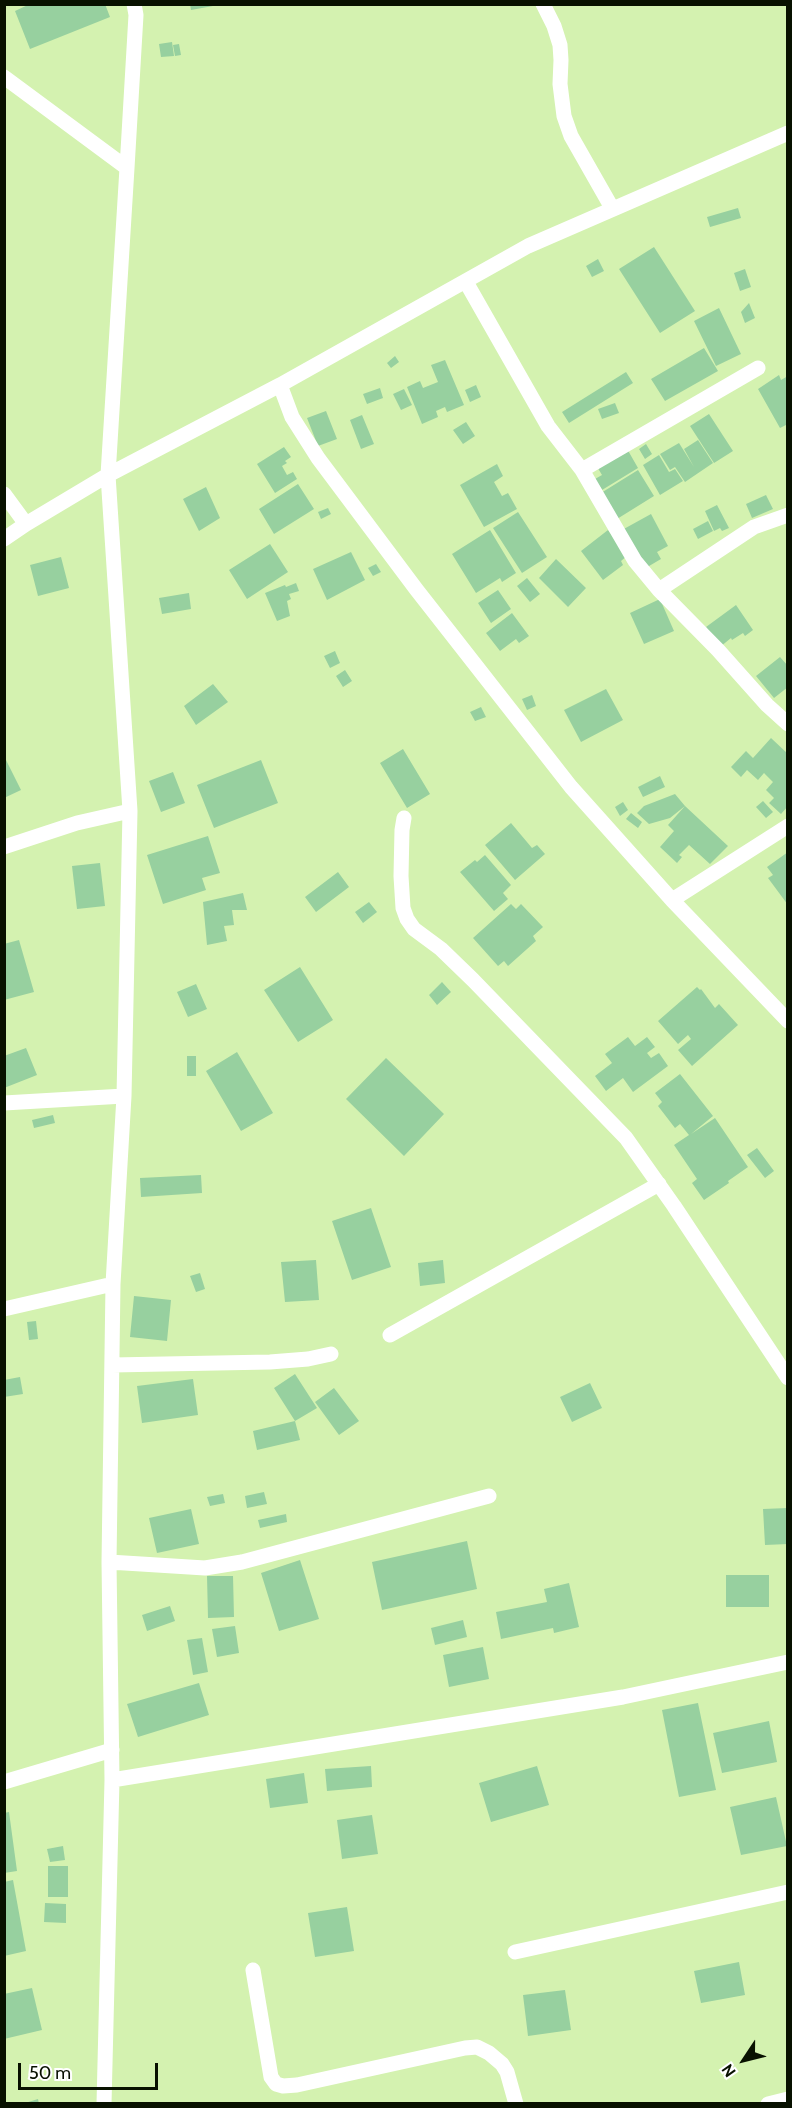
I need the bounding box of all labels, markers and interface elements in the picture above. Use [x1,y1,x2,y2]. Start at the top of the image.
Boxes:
north arrow [714,2030,774,2090]
scale bar [21,2051,160,2089]
text: N [718,2061,740,2081]
text: 50 m [29,2062,71,2084]

